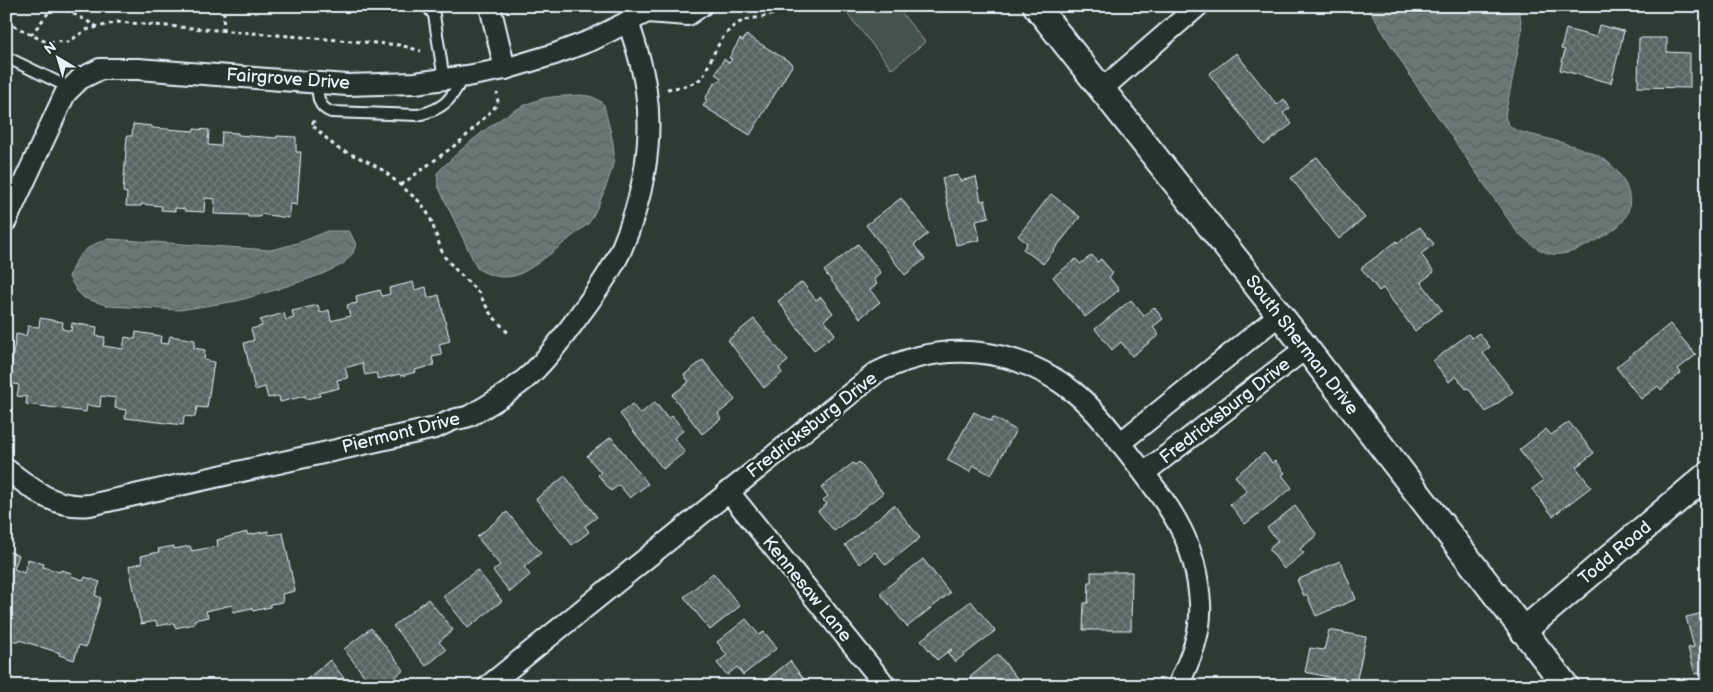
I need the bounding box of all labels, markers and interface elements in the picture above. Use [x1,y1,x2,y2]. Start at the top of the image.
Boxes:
north arrow [32,32,82,82]
text: N [41,38,60,58]
street label: Fairgrove Drive [226,64,351,94]
street label: South Sherman Drive [1241,271,1363,419]
street label: Fredricksburg Drive [1156,353,1295,468]
street label: Fredricksburg Drive [743,367,882,482]
street label: Piermont Drive [340,408,462,458]
street label: Todd Road [1574,517,1656,589]
street label: Kennesaw Lane [758,532,856,646]

